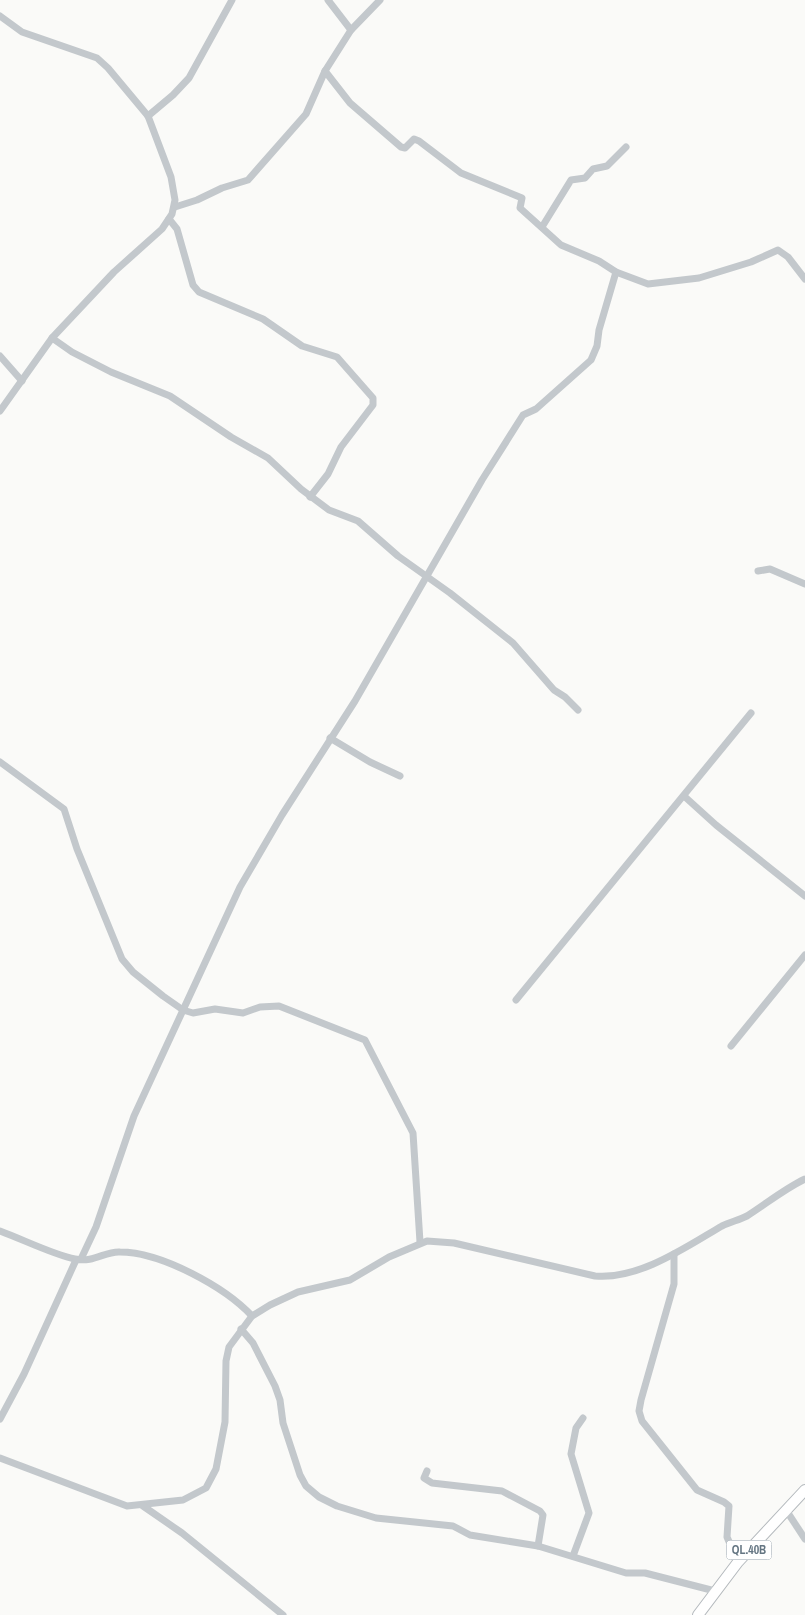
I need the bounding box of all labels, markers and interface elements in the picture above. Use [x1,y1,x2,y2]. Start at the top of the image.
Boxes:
road number: QL.40B [726,1540,772,1560]

